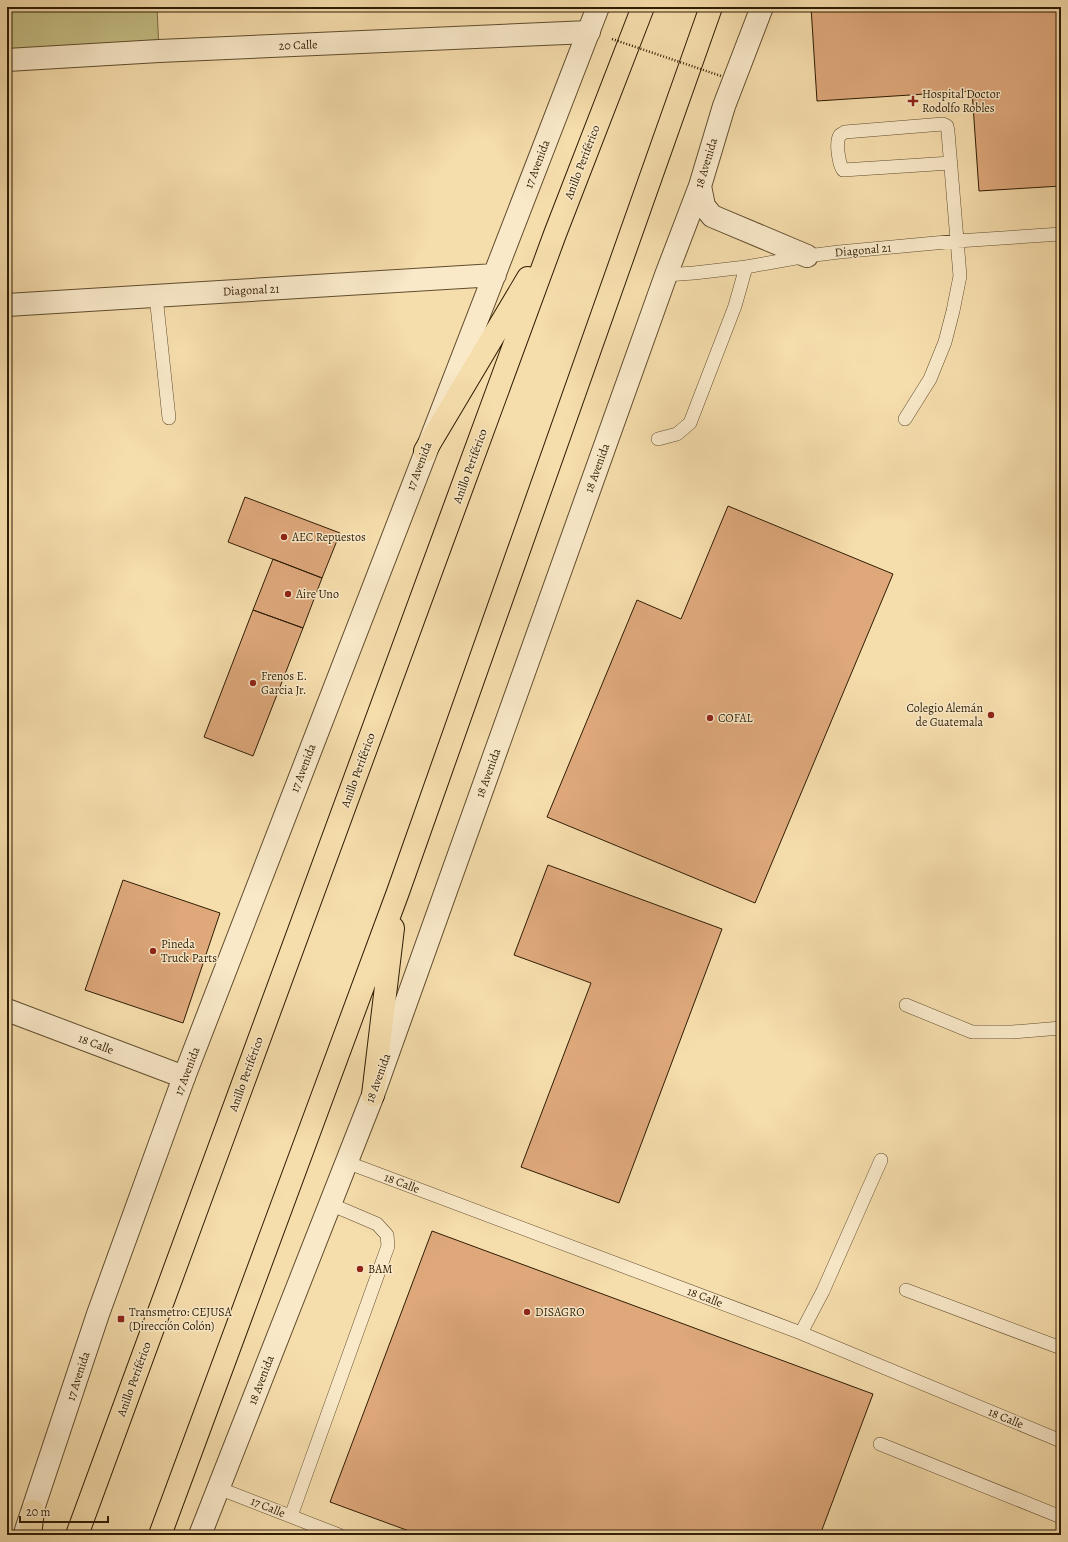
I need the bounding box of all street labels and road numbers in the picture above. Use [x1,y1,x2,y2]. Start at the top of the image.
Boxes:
street label: 20 Calle [278,36,318,54]
street label: Anillo Periférico [560,123,604,202]
street label: 18 Avenida [691,136,721,190]
street label: 17 Avenida [520,137,554,191]
street label: Diagonal 21 [834,240,892,260]
street label: Diagonal 21 [222,281,280,299]
street label: Anillo Periférico [449,426,491,506]
street label: 17 Avenida [402,439,436,493]
street label: 18 Avenida [581,441,613,495]
street label: Anillo Periférico [337,730,379,810]
street label: 17 Avenida [286,741,320,795]
street label: 18 Avenida [472,746,504,800]
street label: 18 Calle [76,1030,116,1058]
street label: Anillo Periférico [225,1034,267,1114]
street label: 17 Avenida [170,1044,204,1098]
street label: 18 Avenida [362,1051,394,1105]
street label: 18 Calle [382,1169,422,1197]
street label: 18 Calle [685,1283,725,1311]
street label: Anillo Periférico [113,1339,155,1419]
street label: 17 Avenida [63,1349,94,1403]
street label: 18 Avenida [244,1353,278,1407]
street label: 18 Calle [986,1404,1026,1432]
street label: 17 Calle [248,1493,288,1521]

